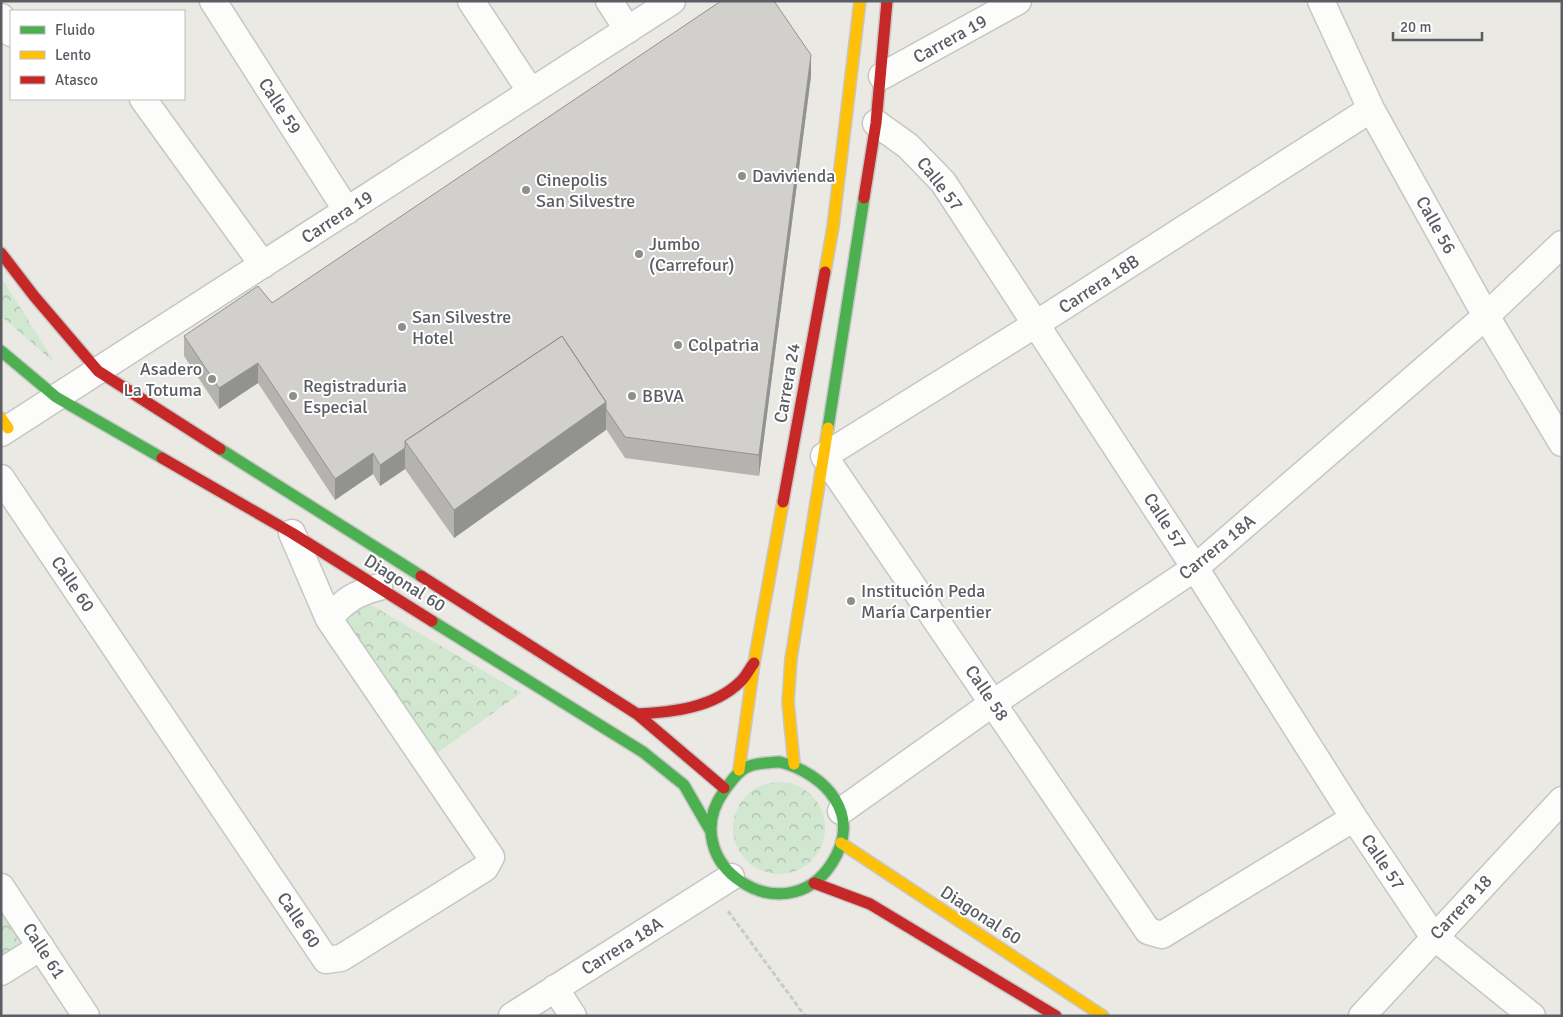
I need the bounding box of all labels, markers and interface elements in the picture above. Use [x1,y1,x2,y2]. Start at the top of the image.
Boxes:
legend [10,10,185,100]
street label: Carrera 19 [909,10,991,68]
scale bar [1393,10,1482,42]
text: 20 m [1400,18,1431,36]
text: Fluido [55,21,95,39]
text: Lento [55,46,91,64]
text: Atasco [55,71,98,89]
street label: Calle 59 [254,74,306,138]
street label: Calle 57 [912,153,968,215]
place label: Davivienda [752,165,835,187]
place label: Cinepolis San Silvestre [536,169,635,212]
marker: Davivienda [736,170,748,182]
marker: Cinepolis San Silvestre [520,184,532,196]
street label: Carrera 19 [297,186,377,248]
street label: Calle 56 [1411,192,1461,258]
place label: Jumbo (Carrefour) [649,233,734,276]
marker: Jumbo (Carrefour) [633,248,645,260]
street label: Carrera 18B [1055,250,1144,318]
place label: San Silvestre Hotel [412,306,511,349]
marker: San Silvestre Hotel [396,321,408,333]
place label: Colpatria [688,334,759,356]
marker: Colpatria [672,339,684,351]
street label: Carrera 24 [769,341,805,425]
place label: Asadero La Totuma [124,358,202,401]
marker: Asadero La Totuma [206,373,218,385]
place label: Registraduria Especial [303,375,407,418]
place label: BBVA [642,385,684,407]
marker: Registraduria Especial [287,390,299,402]
marker: BBVA [626,390,638,402]
street label: Calle 57 [1139,489,1191,553]
street label: Carrera 18A [1174,510,1260,584]
street label: Diagonal 60 [360,549,450,617]
street label: Calle 60 [46,552,100,616]
place label: Institución Peda María Carpentier [861,580,992,623]
marker: Institución Peda María Carpentier [845,595,857,607]
street label: Calle 58 [960,661,1014,725]
street label: Calle 57 [1356,830,1410,894]
street label: Carrera 18 [1425,870,1497,944]
street label: Diagonal 60 [936,881,1026,949]
street label: Calle 60 [272,888,326,952]
street label: Carrera 18A [577,912,667,980]
street label: Calle 61 [18,919,70,983]

